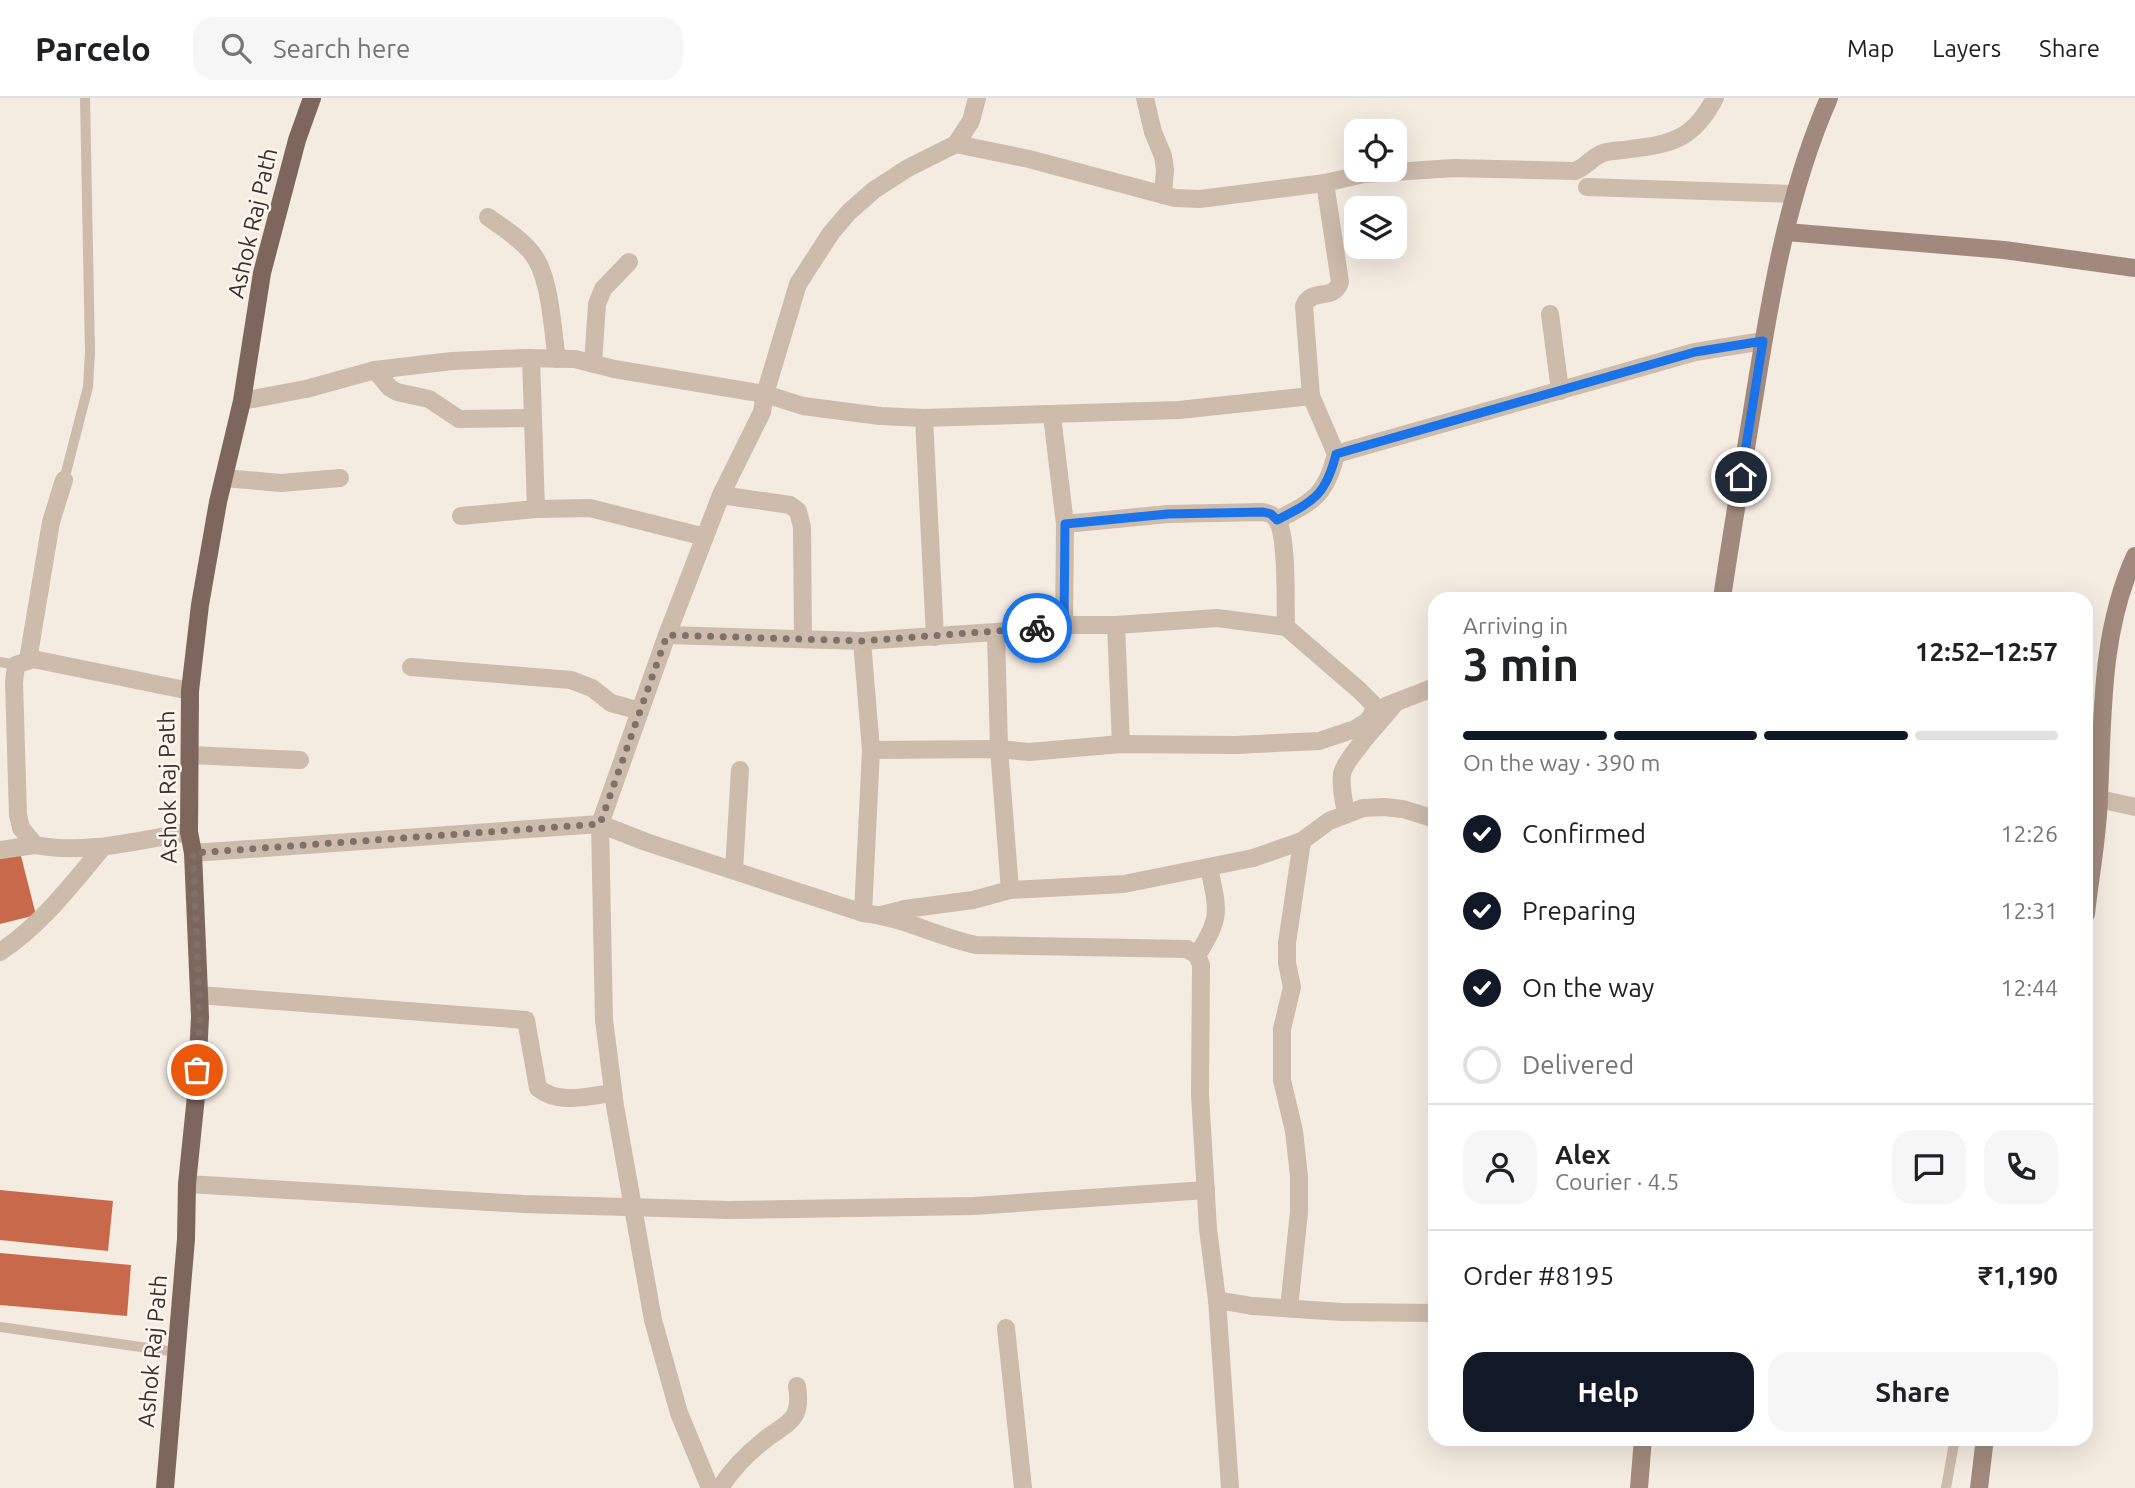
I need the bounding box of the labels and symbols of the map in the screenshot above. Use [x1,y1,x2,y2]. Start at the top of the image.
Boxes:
street label: Ashok Raj Path [223,146,281,300]
pin [1711,447,1771,507]
courier [1002,593,1072,663]
street label: Ashok Raj Path [153,710,181,864]
pin [167,1040,227,1100]
street label: Ashok Raj Path [133,1274,171,1428]

